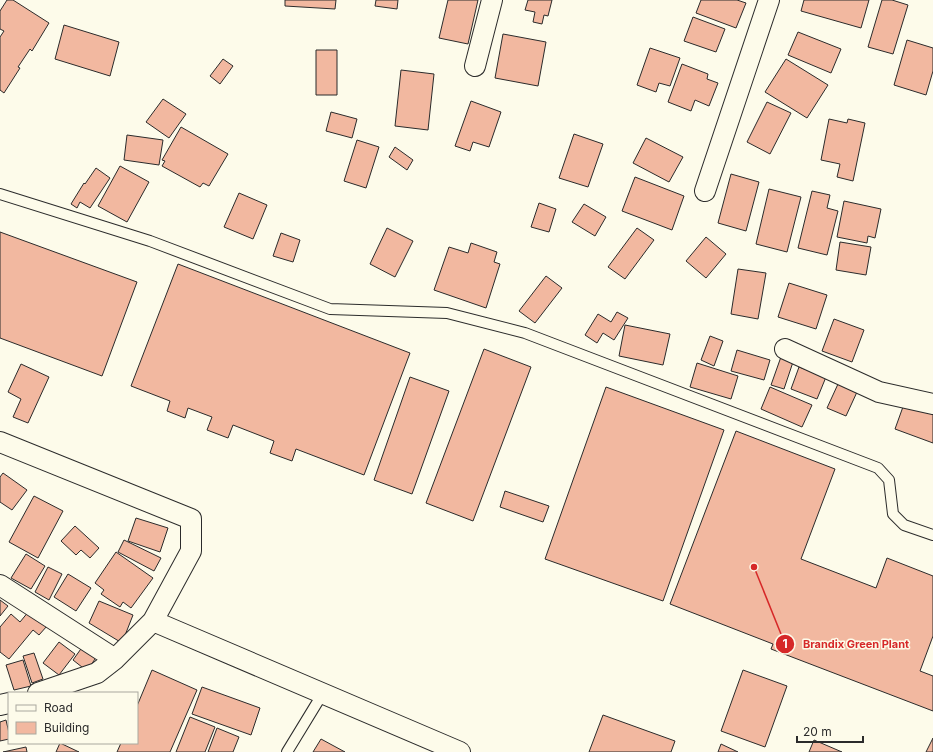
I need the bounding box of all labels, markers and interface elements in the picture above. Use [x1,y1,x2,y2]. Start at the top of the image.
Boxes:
callout: Brandix Green Plant [775,632,917,655]
text: 1 [782,636,788,651]
text: Brandix Green Plant [803,637,909,651]
legend [8,692,138,744]
text: Road [44,700,73,715]
scale bar [797,718,863,744]
text: Building [44,720,89,735]
text: 20 m [803,724,832,739]

